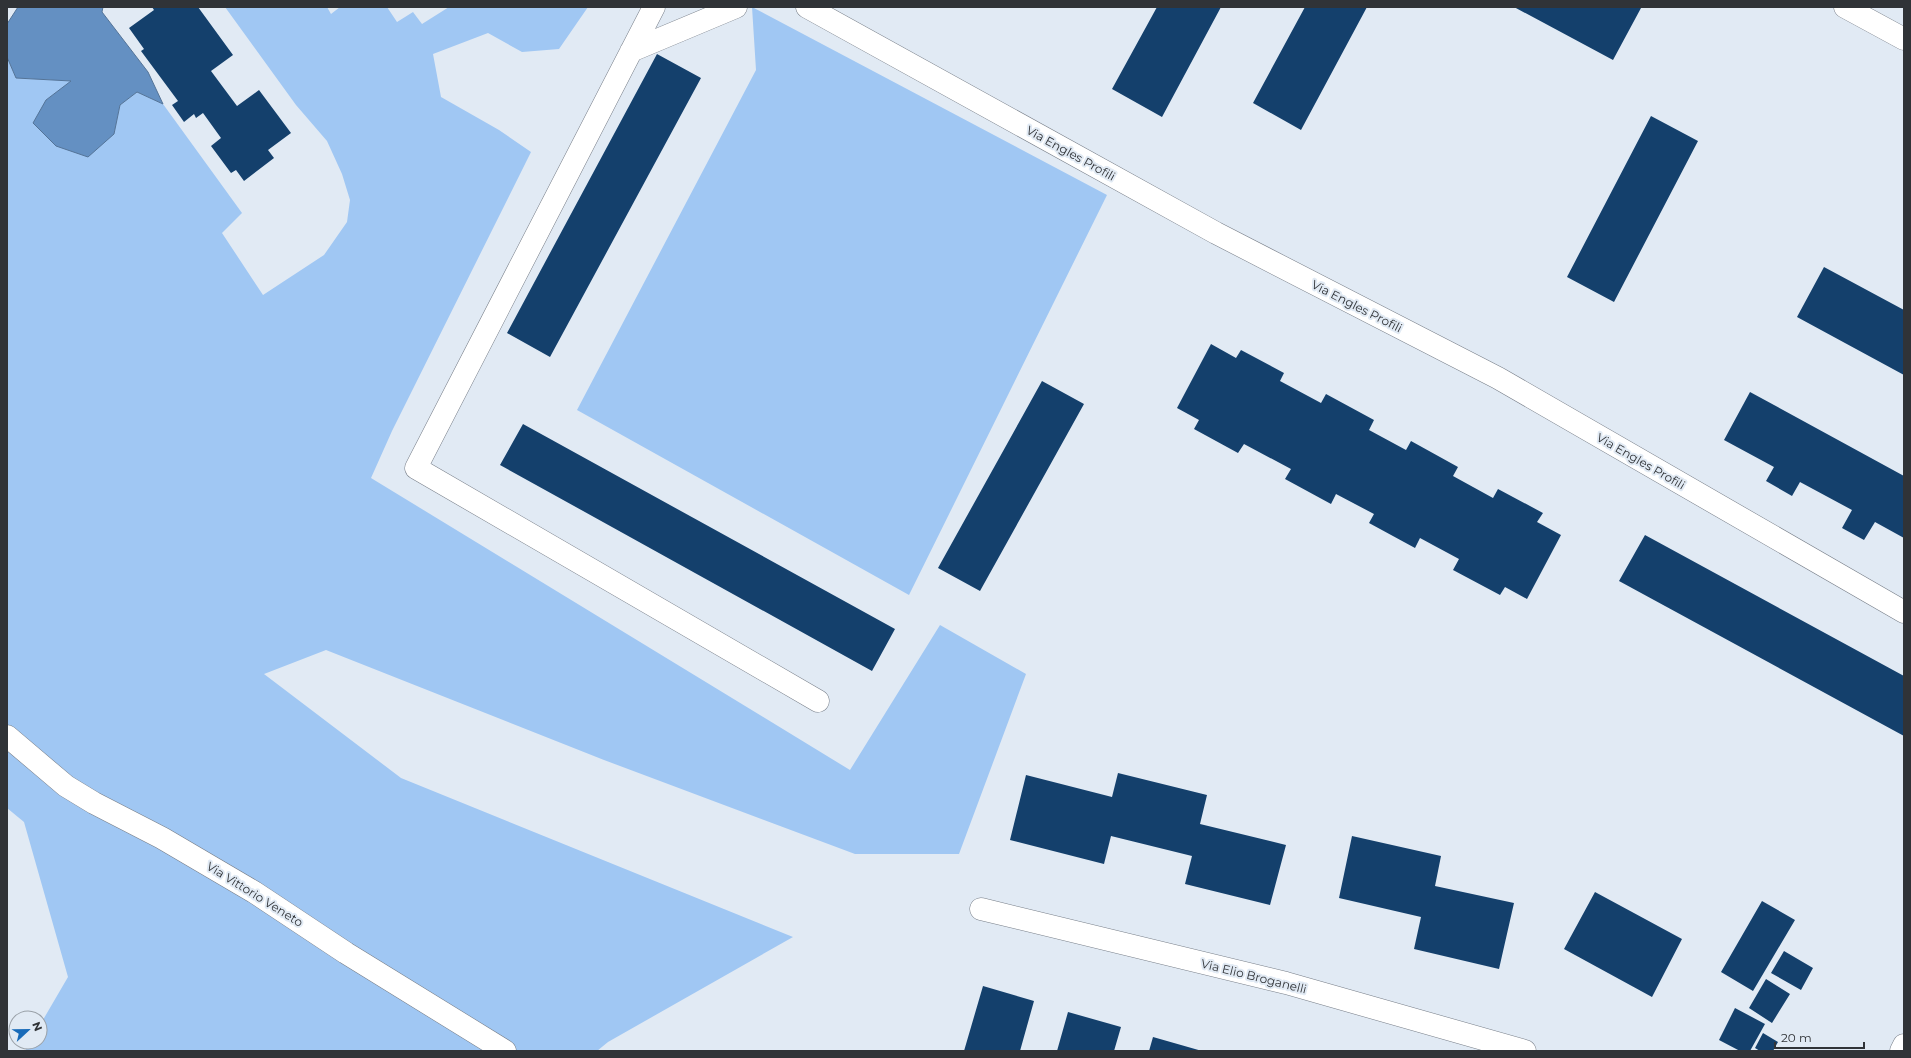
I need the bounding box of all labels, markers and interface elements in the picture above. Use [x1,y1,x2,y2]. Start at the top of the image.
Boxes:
street label: Via Engles Profili [1024,122,1118,184]
street label: Via Engles Profili [1309,277,1405,335]
street label: Via Engles Profili [1594,430,1688,492]
street label: Via Vittorio Veneto [204,858,306,930]
street label: Via Elio Broganelli [1200,956,1308,996]
north arrow [8,1010,48,1050]
text: N [29,1020,45,1033]
scale bar [1775,1024,1864,1050]
text: 20 m [1781,1030,1812,1045]

